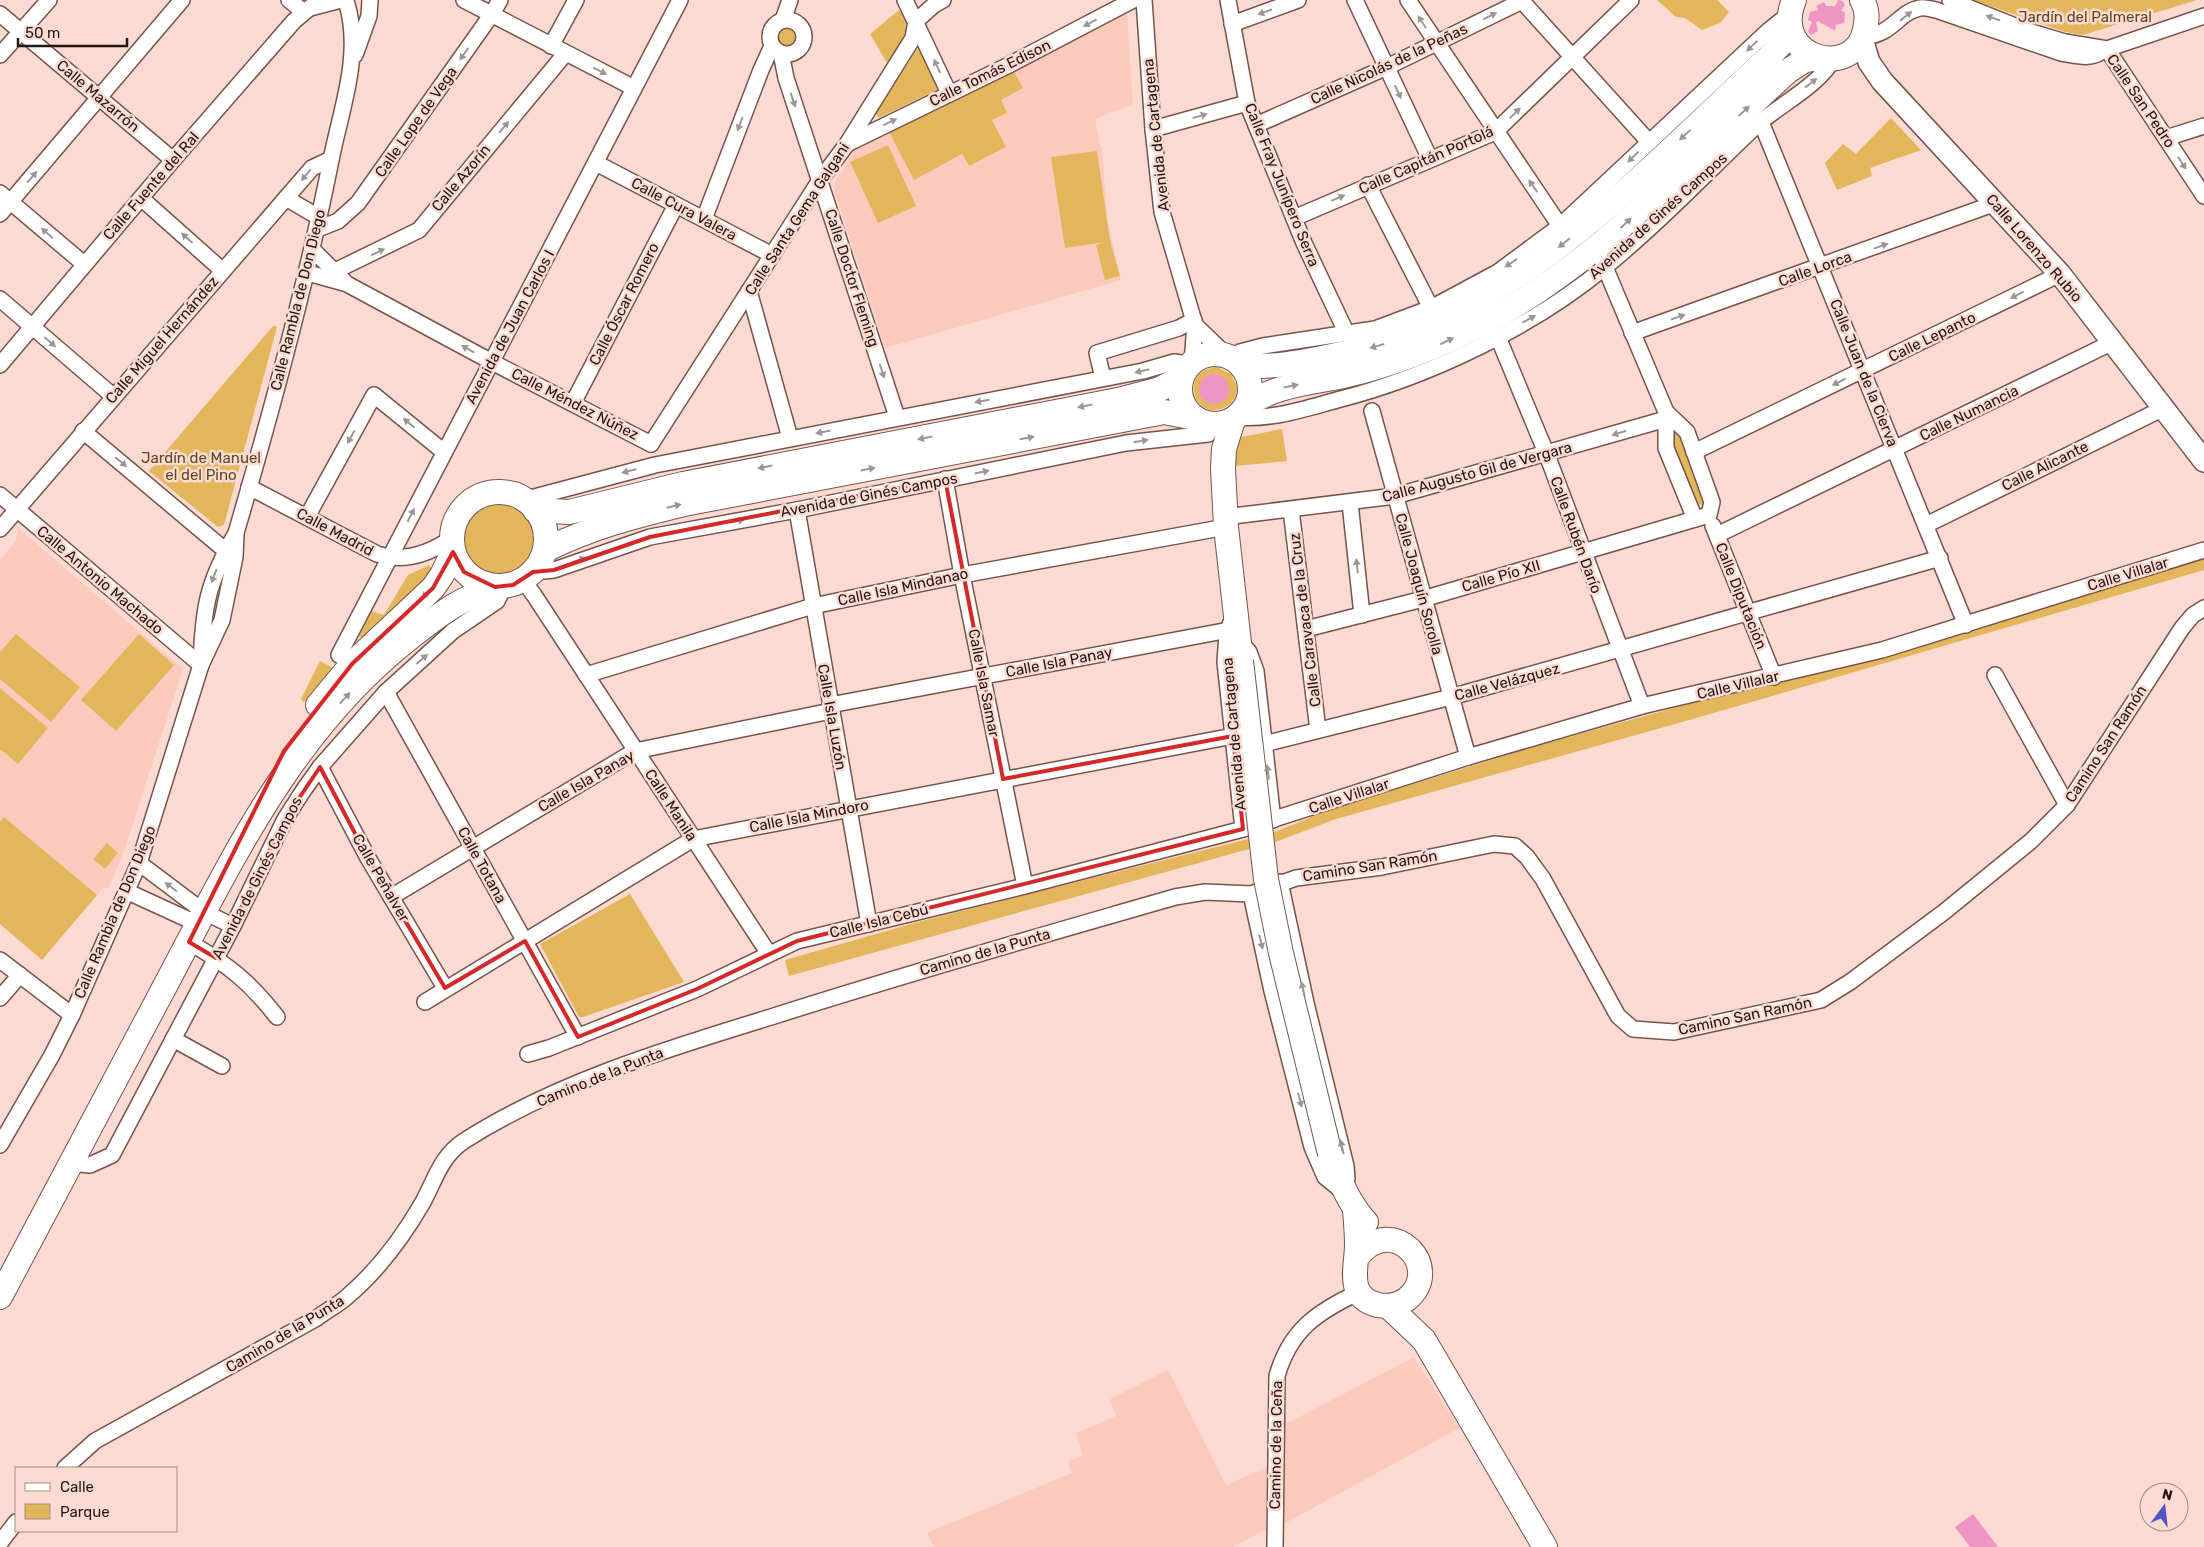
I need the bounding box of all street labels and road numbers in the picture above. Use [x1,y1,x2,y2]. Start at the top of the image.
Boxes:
street label: Calle Nicolás de la Peñas [1308,19,1471,108]
street label: Calle Tomás Edison [926,36,1054,110]
street label: Calle San Pedro [2103,51,2179,151]
street label: Calle Mazarrón [53,56,143,136]
street label: Avenida de Cartagena [1139,58,1173,212]
street label: Calle Lope de Vega [371,63,461,181]
street label: Calle Fray Junípero Serra [1241,100,1323,270]
street label: Calle Capitán Portolá [1356,122,1496,198]
street label: Calle Fuente del Ral [99,128,203,244]
street label: Calle Santa Gema Galgani [741,139,853,299]
street label: Calle Azorín [428,141,494,215]
street label: Avenida de Ginés Campos [1585,149,1731,283]
street label: Calle Cura Valera [628,174,740,244]
street label: Calle Lorenzo Rubio [1982,190,2086,306]
street label: Calle Rambla de Don Diego [267,207,329,393]
street label: Calle Doctor Fleming [821,207,883,349]
street label: Calle Óscar Romero [585,240,663,368]
street label: Avenida de Juan Carlos I [462,247,558,407]
street label: Calle Lorca [1776,247,1854,291]
street label: Calle Miguel Hernández [102,272,223,407]
street label: Calle Juan de la Cierva [1826,296,1902,450]
street label: Calle Lepanto [1885,308,1979,366]
street label: Calle Méndez Núñez [508,364,642,444]
street label: Calle Numancia [1917,381,2021,445]
street label: Calle Alicante [1999,437,2091,495]
street label: Calle Augusto Gil de Vergara [1380,438,1574,506]
street label: Avenida de Ginés Campos [779,469,959,521]
street label: Calle Rubén Darío [1546,474,1606,596]
street label: Calle Madrid [293,504,377,560]
street label: Calle Joaquín Sorolla [1391,511,1447,657]
street label: Calle Antonio Machado [33,522,167,638]
street label: Calle Caravaca de la Cruz [1285,532,1325,708]
street label: Calle Diputación [1711,540,1771,652]
street label: Calle Villalar [2085,553,2171,595]
street label: Calle Pío XII [1460,556,1542,596]
street label: Calle Isla Mindanao [836,564,970,610]
street label: Calle Isla Samar [965,627,1003,739]
street label: Calle Isla Panay [1004,643,1114,681]
street label: Avenida de Cartagena [1218,657,1250,811]
street label: Calle Velázquez [1452,659,1562,705]
street label: Calle Isla Luzón [814,663,850,771]
street label: Calle Villalar [1695,667,1781,703]
street label: Camino San Ramón [2061,682,2151,806]
street label: Calle Isla Panay [535,746,637,816]
street label: Calle Manila [641,766,701,844]
street label: Calle Villalar [1306,774,1392,818]
street label: Avenida de Ginés Campos [208,793,306,962]
street label: Calle Isla Mindoro [748,796,870,836]
street label: Calle Rambla de Don Diego [70,823,160,1001]
street label: Calle Totana [454,824,510,906]
street label: Calle Peñalver [349,831,414,925]
street label: Camino San Ramón [1301,846,1439,886]
street label: Calle Isla Cebú [828,900,930,942]
street label: Camino de la Punta [918,925,1052,979]
street label: Camino San Ramón [1677,993,1813,1039]
street label: Camino de la Punta [534,1043,666,1111]
street label: Camino de la Punta [223,1292,347,1376]
street label: Camino de la Ceña [1266,1380,1286,1510]

